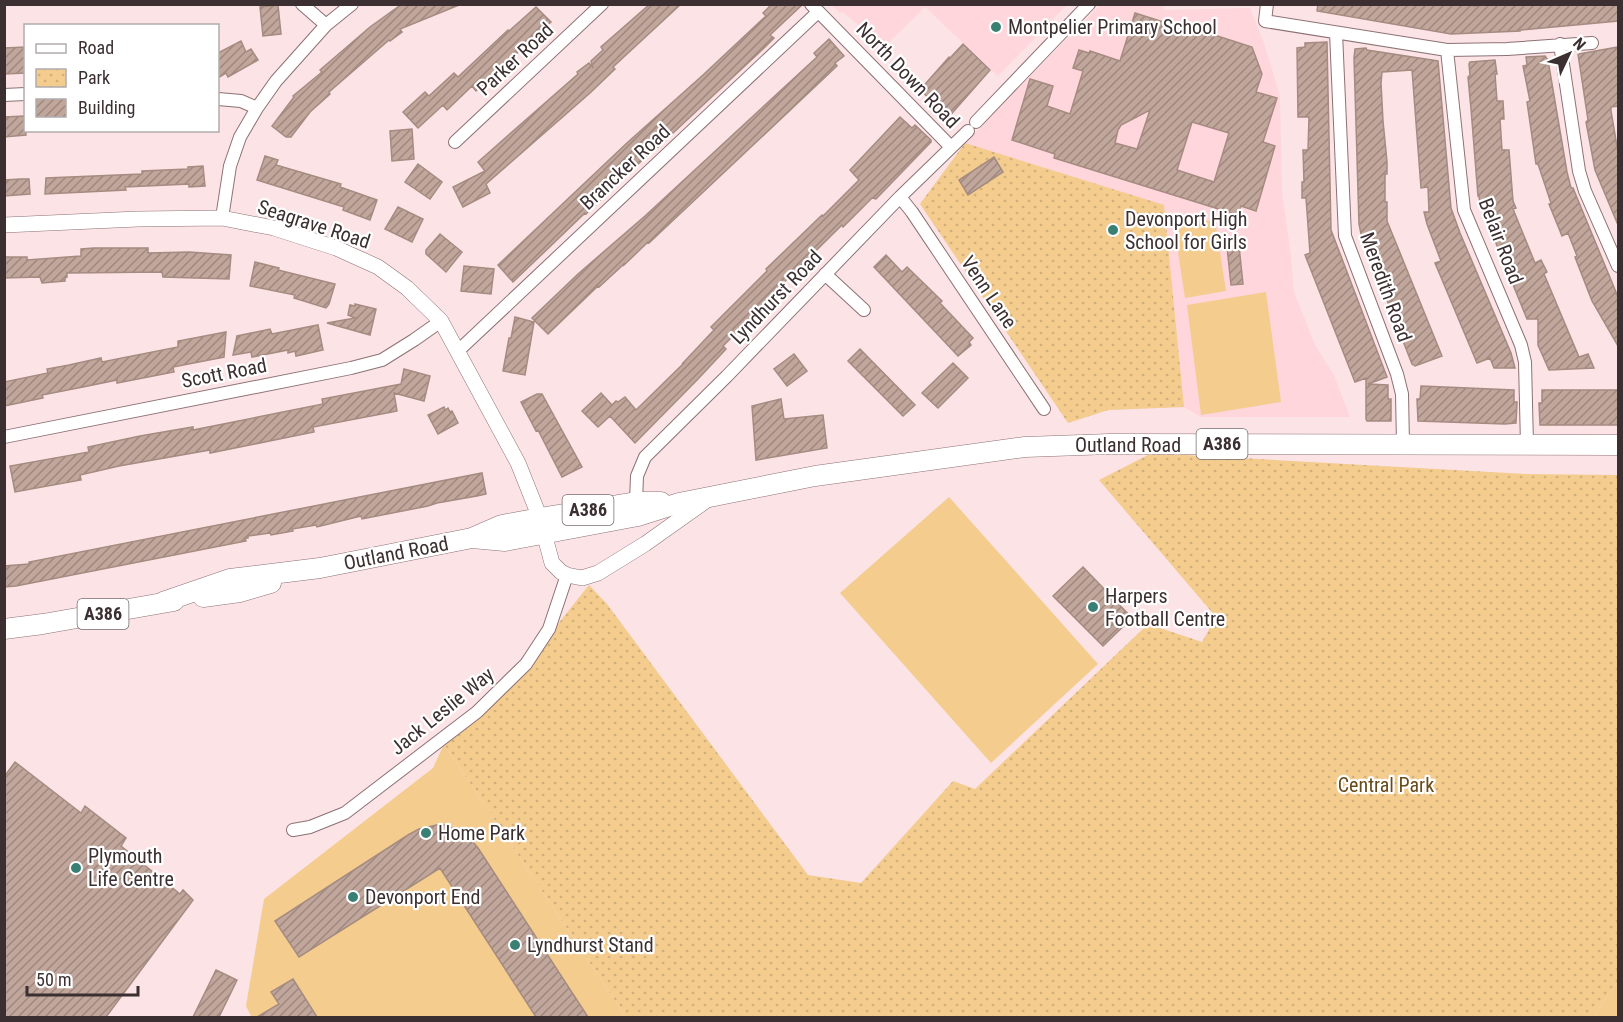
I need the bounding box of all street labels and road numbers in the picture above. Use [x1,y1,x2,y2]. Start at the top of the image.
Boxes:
street label: North Down Road [851,17,965,133]
street label: Parker Road [472,18,558,100]
street label: Brancker Road [575,119,675,215]
street label: Seagrave Road [255,195,373,253]
street label: Belair Road [1474,195,1528,287]
street label: Meredith Road [1355,229,1417,345]
street label: Lyndhurst Road [725,245,827,349]
street label: Venn Lane [956,251,1022,333]
street label: Scott Road [179,353,269,393]
road number: A386 [1196,429,1248,459]
street label: Outland Road [1075,433,1181,457]
road number: A386 [562,495,614,525]
street label: Outland Road [342,531,450,575]
road number: A386 [78,599,128,629]
street label: Jack Leslie Way [386,662,498,760]

